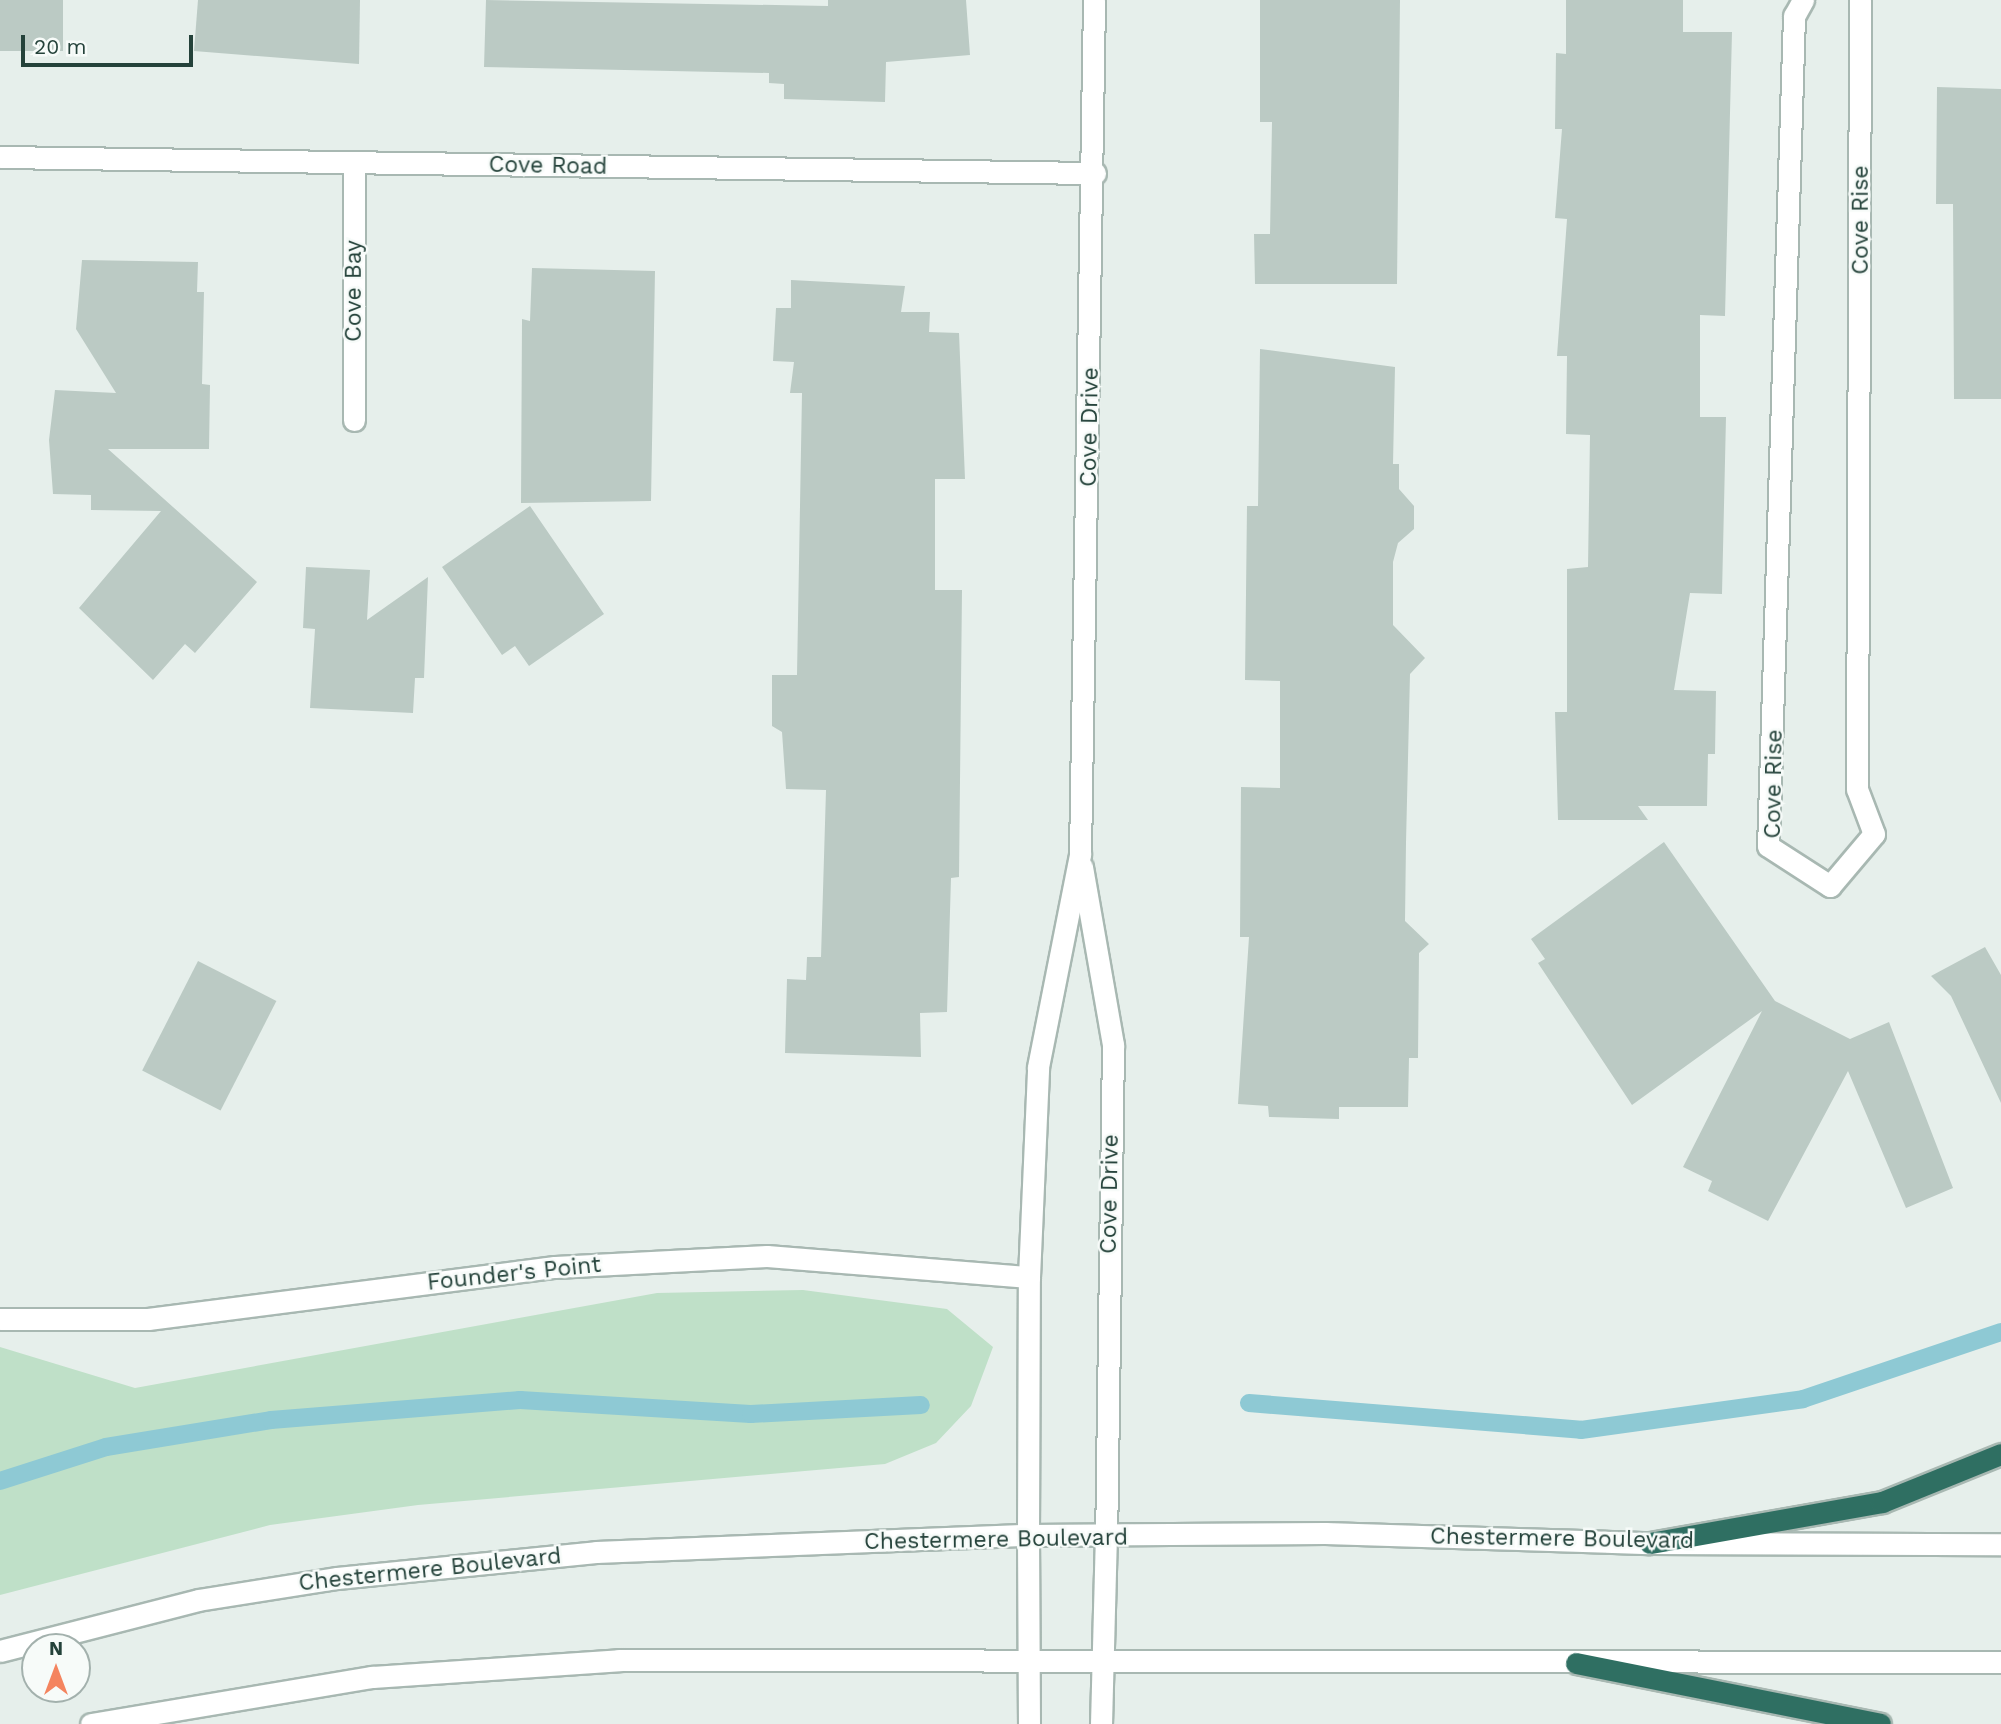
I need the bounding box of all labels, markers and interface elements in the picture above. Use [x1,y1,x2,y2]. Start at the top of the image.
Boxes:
scale bar [24,21,196,65]
text: 20 m [34,34,86,59]
street label: Cove Road [488,151,608,181]
street label: Cove Rise [1847,165,1875,275]
street label: Cove Bay [340,240,368,342]
street label: Cove Drive [1075,367,1105,487]
street label: Cove Rise [1759,729,1789,839]
street label: Cove Drive [1095,1134,1125,1254]
street label: Founder's Point [426,1251,602,1297]
street label: Chestermere Boulevard [1430,1523,1694,1555]
street label: Chestermere Boulevard [864,1524,1128,1556]
street label: Chestermere Boulevard [297,1542,563,1598]
north arrow [21,1633,91,1703]
text: N [49,1637,63,1660]

